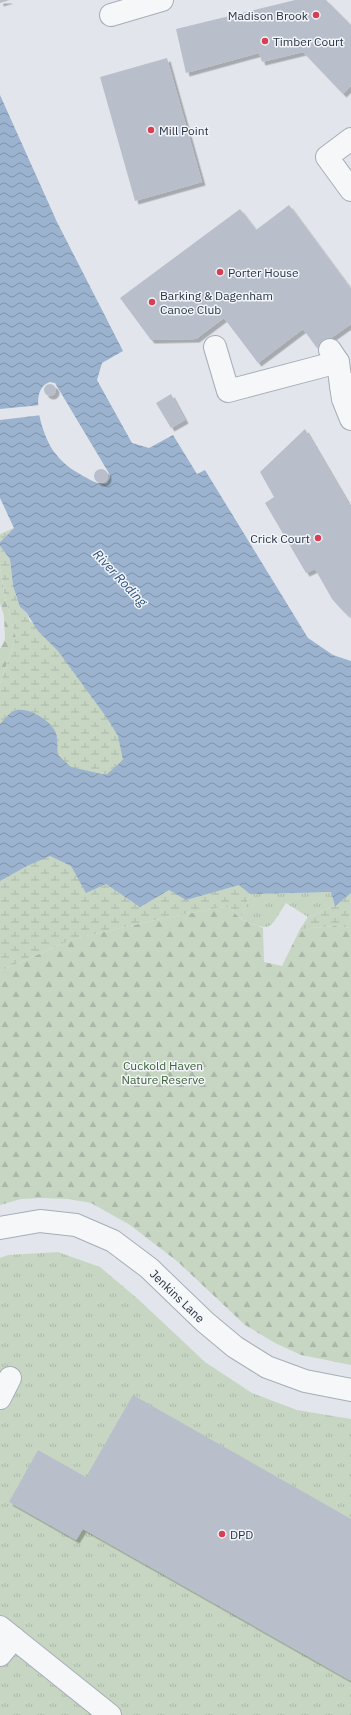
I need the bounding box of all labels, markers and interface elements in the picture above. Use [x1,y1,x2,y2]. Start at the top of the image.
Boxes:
place label: Madison Brook [228,8,309,23]
marker: Madison Brook [311,10,321,20]
place label: Timber Court [273,34,344,49]
marker: Timber Court [260,36,270,46]
place label: Mill Point [159,123,209,138]
marker: Mill Point [146,125,156,135]
place label: Porter House [228,265,299,280]
marker: Porter House [215,267,225,277]
place label: Barking & Dagenham Canoe Club [160,288,273,317]
marker: Barking & Dagenham Canoe Club [147,297,157,307]
place label: Crick Court [250,531,310,546]
marker: Crick Court [313,533,323,543]
water label: River Roding [89,546,152,611]
park label: Cuckold Haven Nature Reserve [121,1058,205,1087]
street label: Jenkins Lane [147,1266,208,1326]
place label: DPD [230,1527,253,1542]
marker: DPD [217,1529,227,1539]

